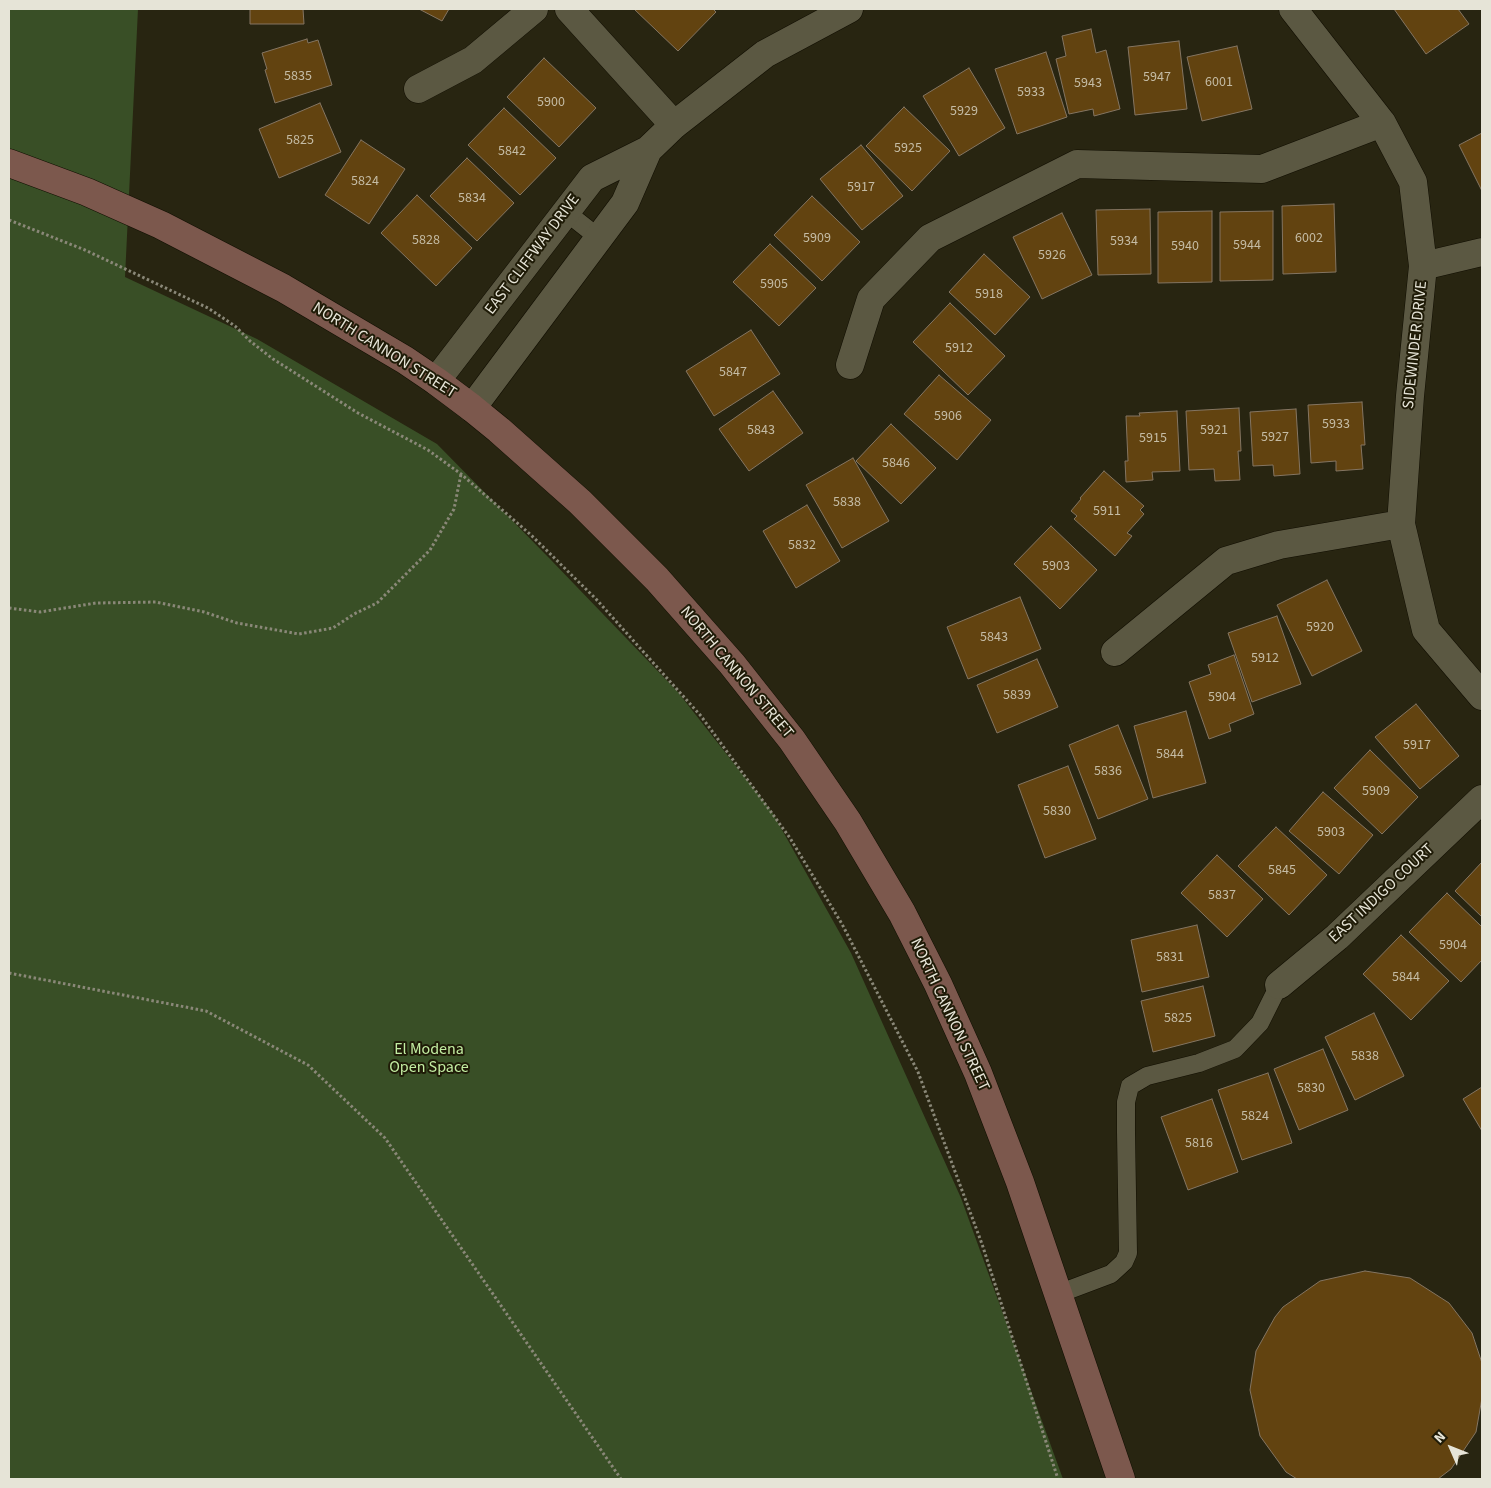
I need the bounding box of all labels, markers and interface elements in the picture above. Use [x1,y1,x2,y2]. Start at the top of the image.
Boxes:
house number: 5835 [284,69,312,85]
house number: 5947 [1143,70,1171,86]
house number: 6001 [1205,75,1233,91]
house number: 5943 [1074,76,1102,92]
house number: 5933 [1017,85,1045,101]
house number: 5900 [537,95,565,111]
house number: 5929 [950,104,978,120]
house number: 5825 [286,133,314,149]
house number: 5925 [894,141,922,157]
house number: 5842 [498,144,526,160]
house number: 5824 [351,174,379,190]
house number: 5917 [847,180,875,196]
house number: 5834 [458,191,486,207]
street label: EAST CLIFFWAY DRIVE [481,191,585,319]
house number: 5909 [803,231,831,247]
house number: 6002 [1295,231,1323,247]
house number: 5828 [412,233,440,249]
house number: 5934 [1110,234,1138,250]
house number: 5944 [1233,238,1261,254]
house number: 5940 [1171,239,1199,255]
house number: 5926 [1038,248,1066,264]
house number: 5905 [760,277,788,293]
street label: SIDEWINDER DRIVE [1400,280,1432,410]
house number: 5918 [975,287,1003,303]
street label: NORTH CANNON STREET [308,299,460,403]
house number: 5912 [945,341,973,357]
house number: 5847 [719,365,747,381]
house number: 5906 [934,409,962,425]
house number: 5933 [1322,417,1350,433]
house number: 5843 [747,423,775,439]
house number: 5921 [1200,423,1228,439]
house number: 5927 [1261,430,1289,446]
house number: 5915 [1139,431,1167,447]
house number: 5846 [882,456,910,472]
house number: 5838 [833,495,861,511]
house number: 5911 [1093,504,1121,520]
house number: 5832 [788,538,816,554]
house number: 5903 [1042,559,1070,575]
street label: NORTH CANNON STREET [675,603,797,743]
house number: 5920 [1306,620,1334,636]
house number: 5843 [980,630,1008,646]
house number: 5912 [1251,651,1279,667]
house number: 5839 [1003,688,1031,704]
house number: 5904 [1208,690,1236,706]
house number: 5917 [1403,738,1431,754]
house number: 5844 [1156,747,1184,763]
house number: 5836 [1094,764,1122,780]
house number: 5909 [1362,784,1390,800]
house number: 5830 [1043,804,1071,820]
house number: 5903 [1317,825,1345,841]
street label: EAST INDIGO COURT [1326,840,1438,948]
house number: 5845 [1268,863,1296,879]
house number: 5837 [1208,888,1236,904]
street label: NORTH CANNON STREET [905,936,993,1094]
house number: 5904 [1439,938,1467,954]
house number: 5831 [1156,950,1184,966]
house number: 5844 [1392,970,1420,986]
house number: 5825 [1164,1011,1192,1027]
park label: El Modena Open Space [389,1040,469,1078]
house number: 5838 [1351,1049,1379,1065]
house number: 5830 [1297,1081,1325,1097]
house number: 5824 [1241,1109,1269,1125]
house number: 5816 [1185,1136,1213,1152]
north arrow [1426,1423,1476,1473]
text: N [1430,1427,1451,1448]

